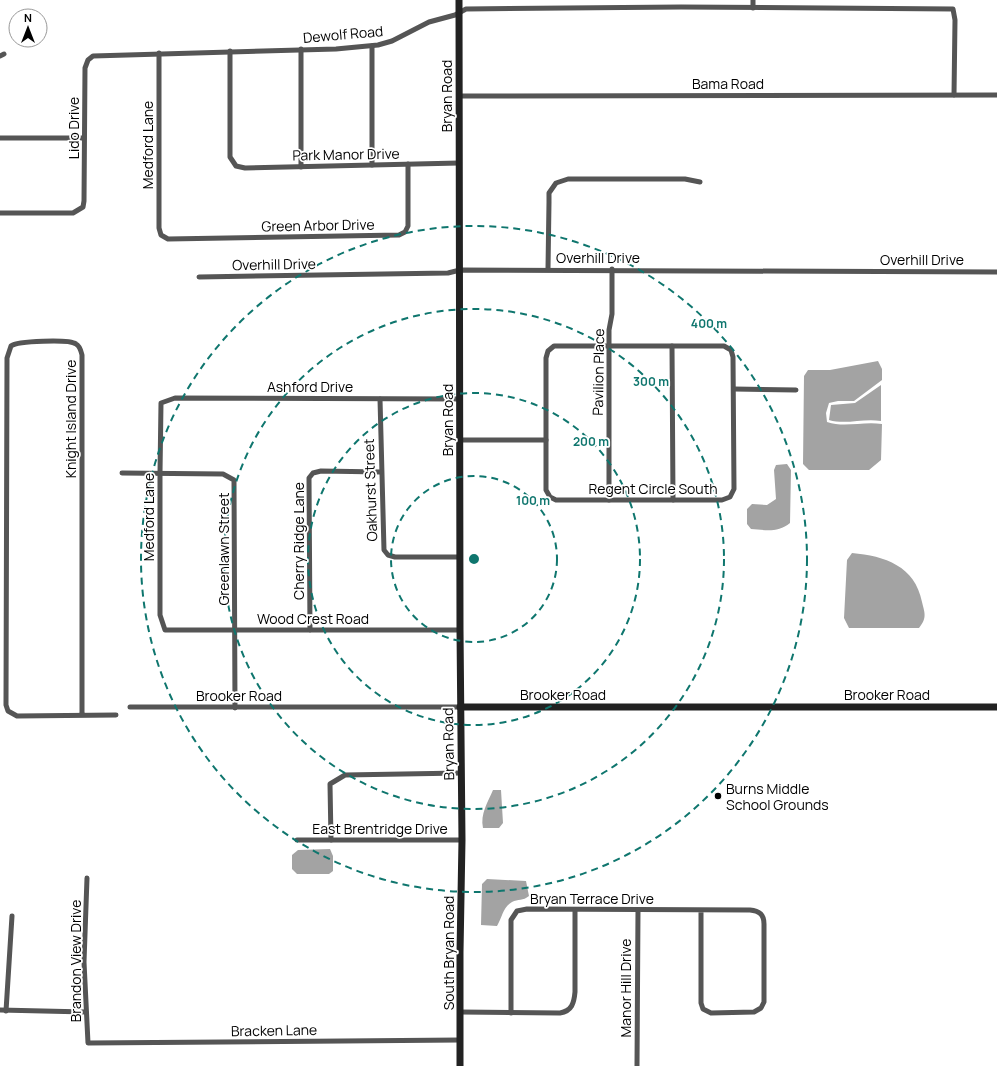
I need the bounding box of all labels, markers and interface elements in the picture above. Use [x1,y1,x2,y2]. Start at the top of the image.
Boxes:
north arrow [8,8,48,48]
text: N [24,10,32,25]
street label: Dewolf Road [302,21,384,47]
street label: Bryan Road [437,60,456,132]
street label: Bama Road [692,74,764,93]
street label: Lido Drive [64,97,83,159]
street label: Medford Lane [138,101,157,189]
street label: Park Manor Drive [292,144,400,164]
street label: Green Arbor Drive [261,215,375,235]
street label: Overhill Drive [556,248,640,267]
street label: Overhill Drive [880,250,964,269]
street label: Overhill Drive [232,254,316,274]
text: 400 m [691,315,727,332]
street label: Pavilion Place [588,328,608,416]
street label: Knight Island Drive [61,360,80,478]
text: 300 m [633,373,669,390]
street label: Ashford Drive [267,377,353,396]
street label: Bryan Road [438,384,457,456]
text: 200 m [573,433,609,450]
street label: Oakhurst Street [359,438,381,542]
street label: Medford Lane [139,473,158,561]
street label: Regent Circle South [588,479,718,498]
street label: Cherry Ridge Lane [289,482,308,600]
street label: Greenlawn Street [214,492,233,606]
text: 100 m [516,492,550,509]
centre of rings [467,552,481,566]
street label: Wood Crest Road [257,609,369,628]
street label: Brooker Road [520,685,606,704]
street label: Brooker Road [844,685,930,704]
street label: Brooker Road [196,686,282,705]
street label: Bryan Road [438,707,458,781]
place label: Burns Middle School Grounds [726,779,829,814]
marker: Burns Middle School Grounds [713,791,723,801]
street label: East Brentridge Drive [312,819,448,838]
street label: Bryan Terrace Drive [530,889,654,908]
street label: South Bryan Road [439,896,458,1010]
street label: Brandon View Drive [66,900,85,1022]
street label: Manor Hill Drive [616,939,635,1037]
street label: Bracken Lane [231,1020,317,1040]

